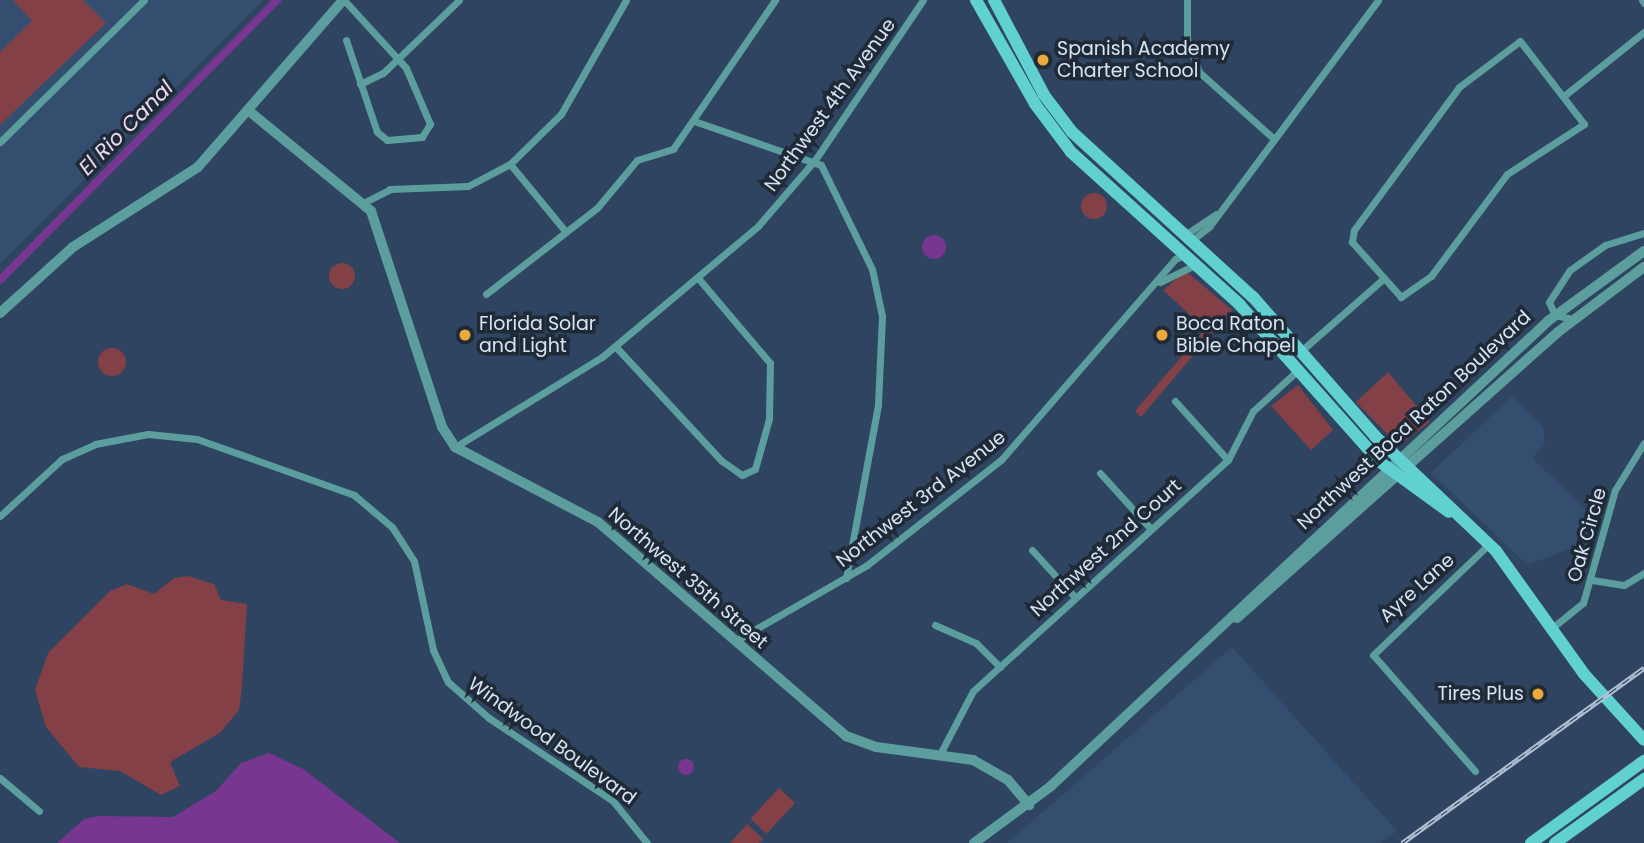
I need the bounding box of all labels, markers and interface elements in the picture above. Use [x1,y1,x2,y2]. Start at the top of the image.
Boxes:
street label: Northwest 4th Avenue [760,14,900,196]
place label: Spanish Academy Charter School [1057,38,1230,82]
marker: Spanish Academy Charter School [1035,52,1051,68]
water label: El Rio Canal [74,76,178,180]
street label: Northwest Boca Raton Boulevard [1293,306,1535,534]
place label: Florida Solar and Light [479,313,596,357]
place label: Boca Raton Bible Chapel [1176,313,1296,357]
marker: Florida Solar and Light [457,327,473,343]
marker: Boca Raton Bible Chapel [1154,327,1170,343]
street label: Northwest 3rd Avenue [832,426,1010,572]
street label: Northwest 2nd Court [1026,474,1186,622]
street label: Oak Circle [1563,485,1611,585]
street label: Northwest 35th Street [604,503,772,653]
street label: Ayre Lane [1375,549,1459,627]
street label: Windwood Boulevard [464,672,640,810]
place label: Tires Plus [1437,683,1524,705]
marker: Tires Plus [1530,686,1546,702]

